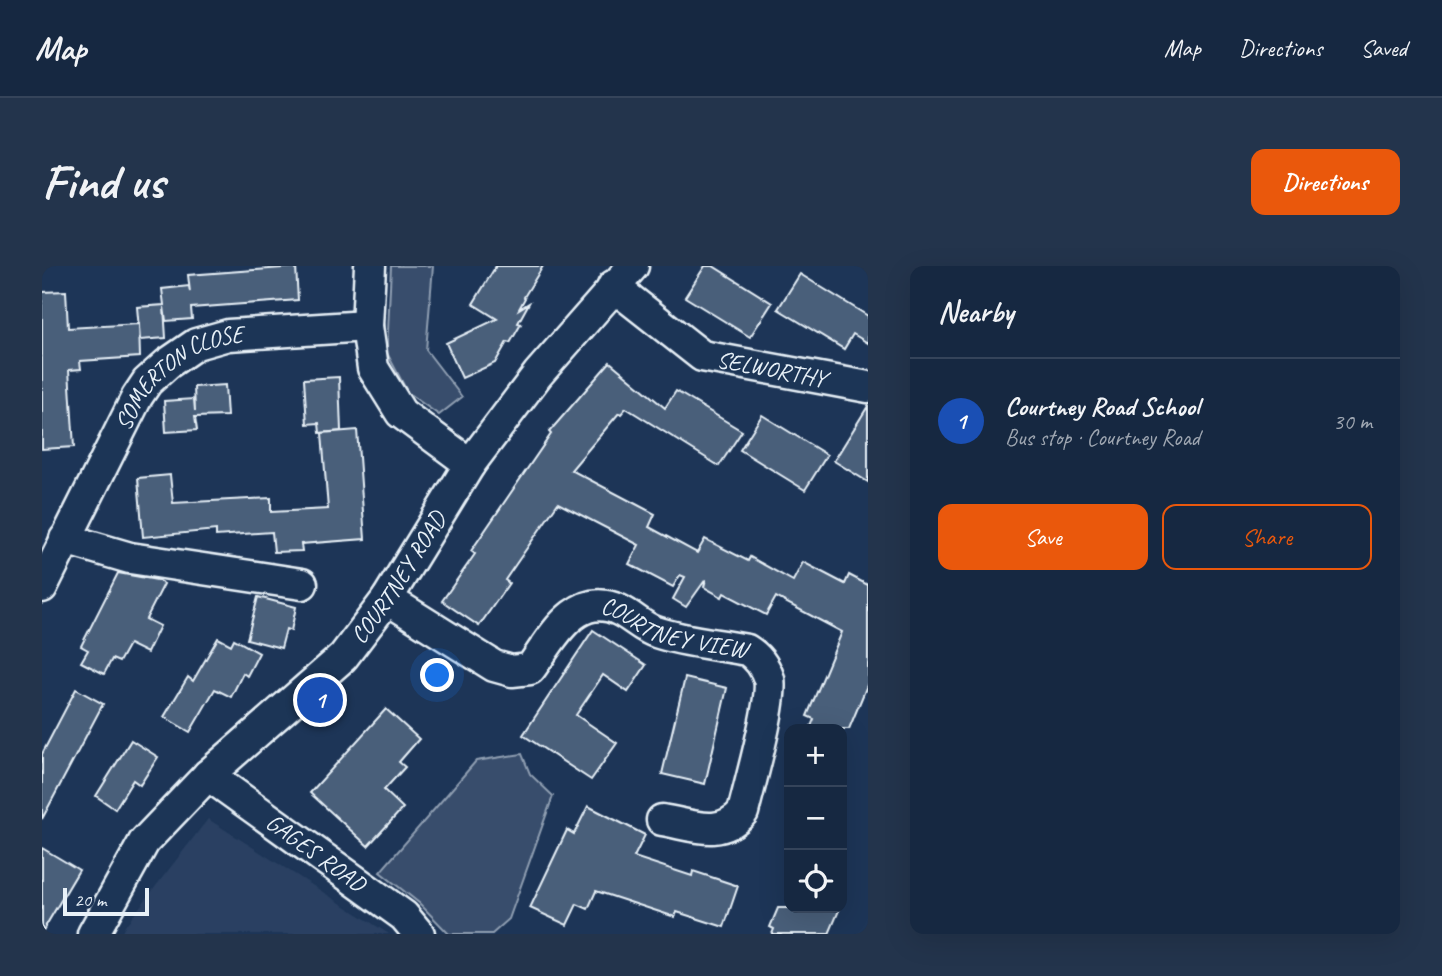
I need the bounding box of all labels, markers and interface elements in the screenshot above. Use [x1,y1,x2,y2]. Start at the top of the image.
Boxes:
text: Map [35,27,86,69]
text: Map [1164,33,1201,63]
text: Directions [1239,33,1322,63]
text: Saved [1360,33,1407,63]
button: Directions [1251,149,1400,215]
text: Find us [42,151,164,213]
text: Nearby [938,293,1014,331]
street label: SOMERTON CLOSE [108,319,247,435]
street label: SELWORTHY [715,344,833,395]
text: Courtney Road School [1005,390,1199,423]
text: 1 [956,407,966,436]
text: 30 m [1333,407,1372,436]
text: Bus stop · Courtney Road [1005,423,1200,452]
street label: COURTNEY ROAD [344,504,453,649]
button: Save [938,504,1148,570]
button: Share [1162,504,1372,570]
street label: COURTNEY VIEW [599,590,754,665]
your location [420,658,454,692]
pin: 1 [297,674,343,726]
map controls [784,724,847,913]
button: + [784,724,847,787]
button: − [784,787,847,850]
street label: GAGES ROAD [260,807,373,900]
button: locate [784,850,847,913]
scale bar [63,885,149,917]
text: 20 m [74,888,106,912]

